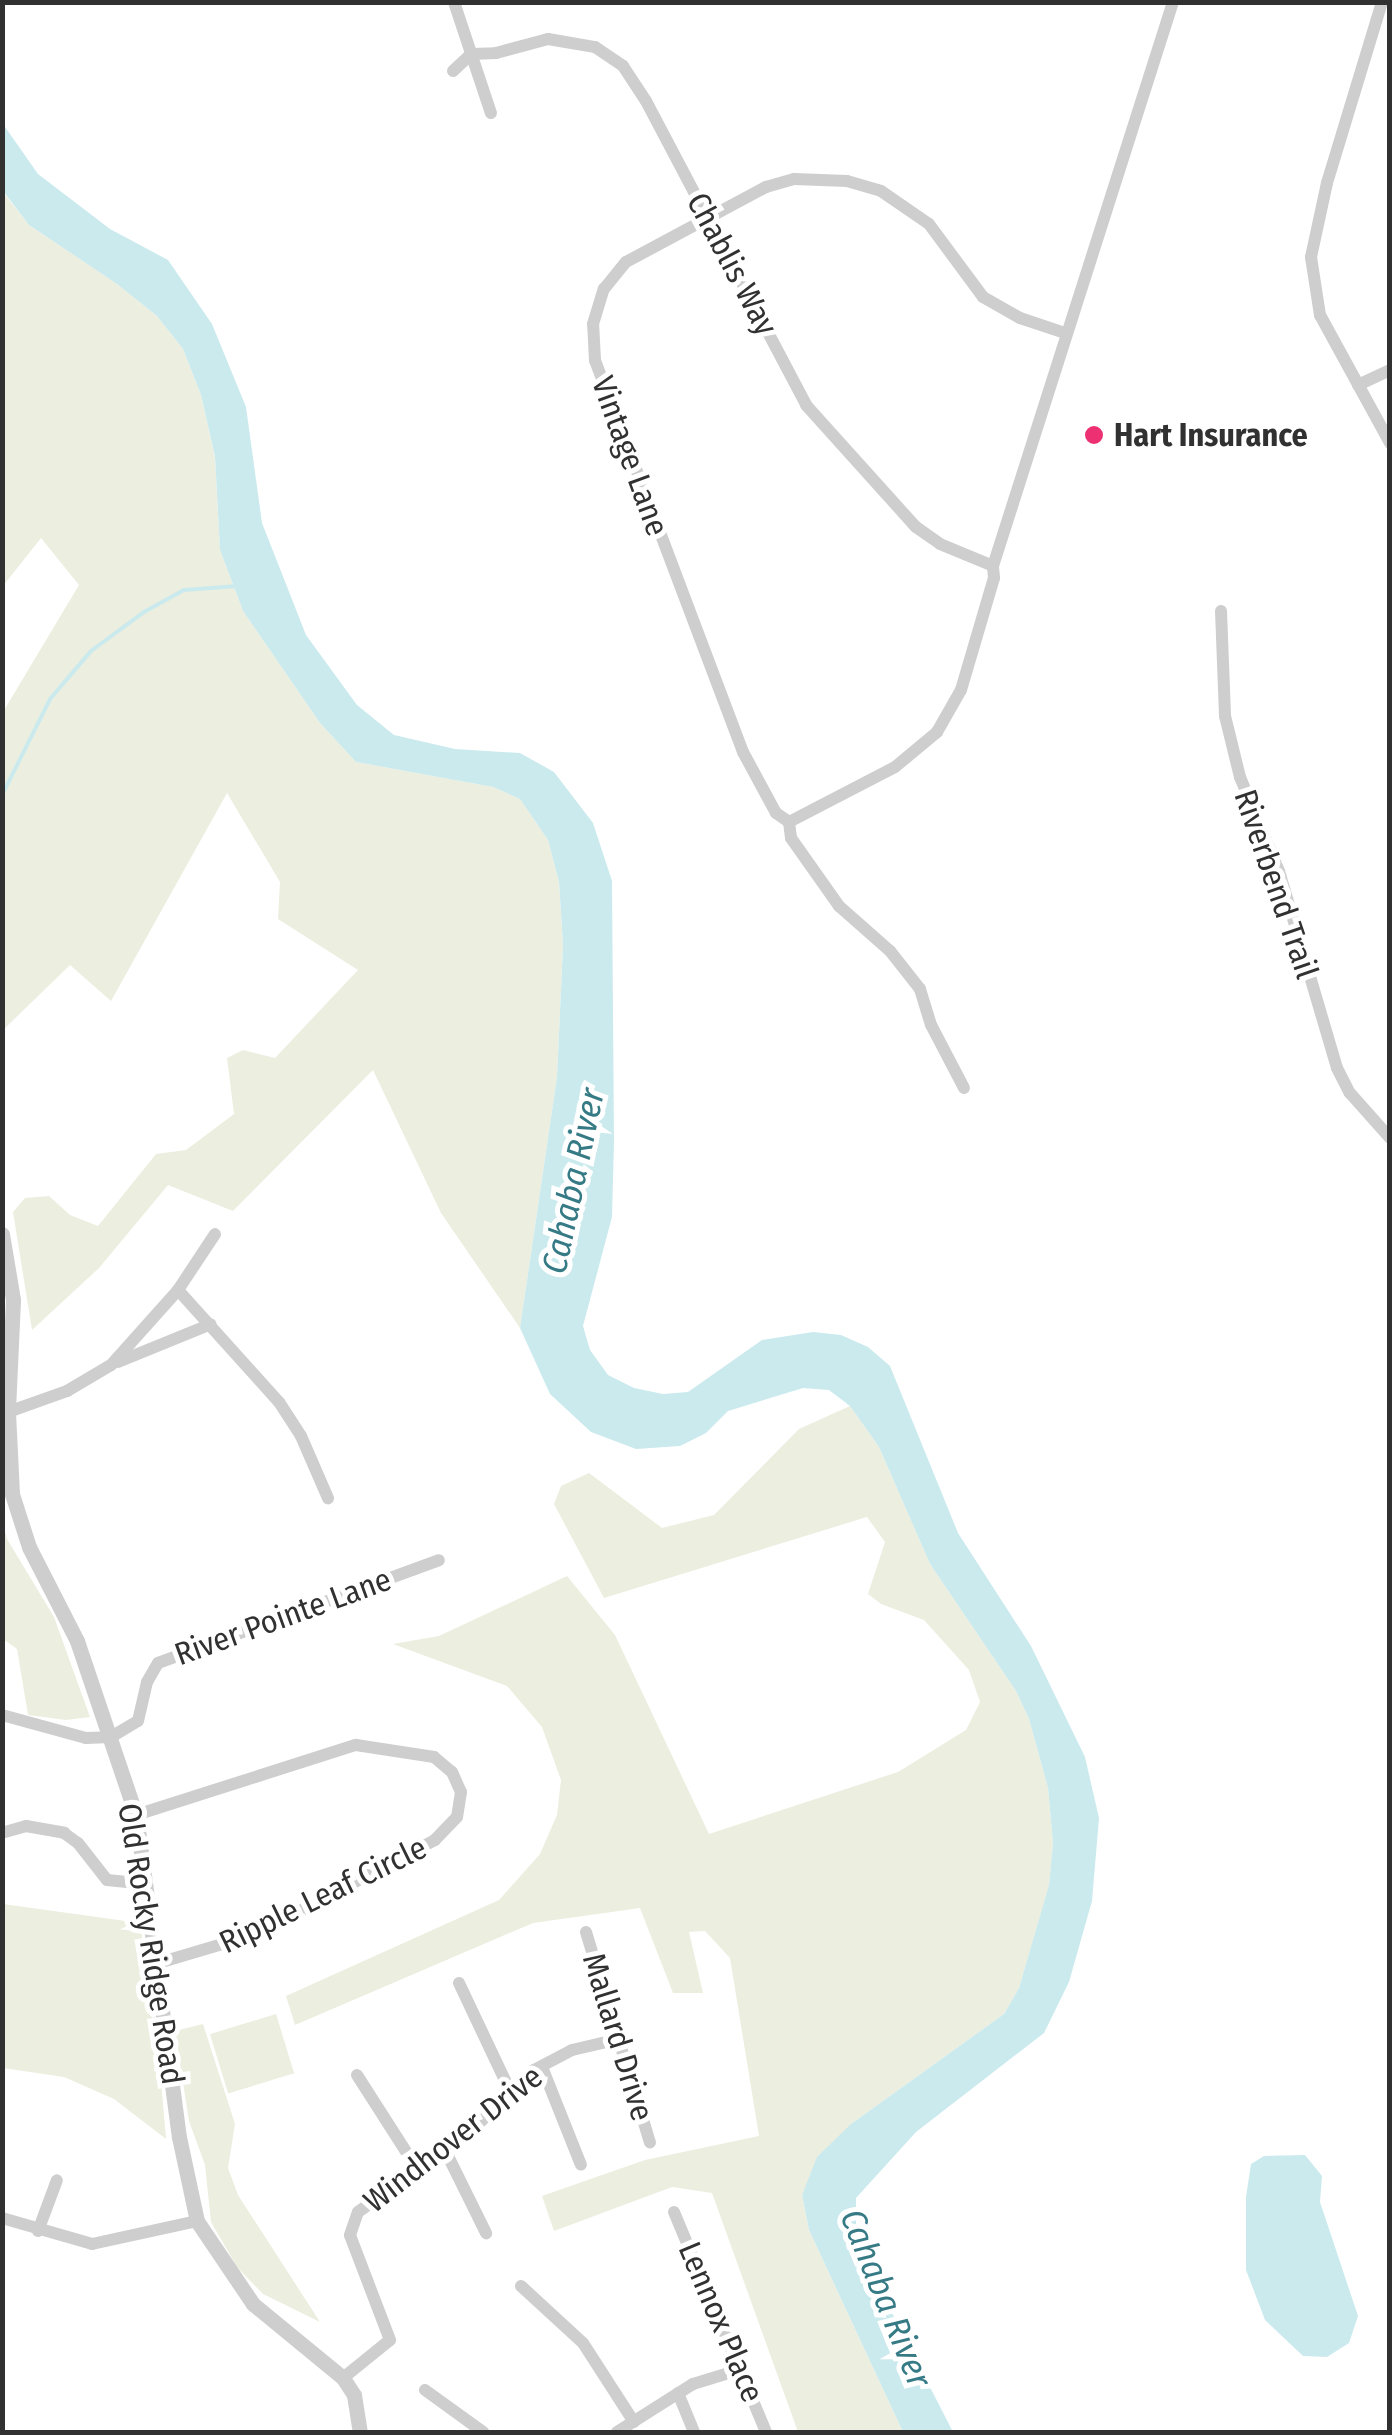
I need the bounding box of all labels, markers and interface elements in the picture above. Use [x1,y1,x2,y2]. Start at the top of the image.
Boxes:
street label: Chablis Way [679,186,785,342]
street label: Vintage Lane [583,371,677,541]
place label: Hart Insurance [1114,416,1308,454]
marker: Hart Insurance [1083,424,1105,446]
street label: Riverbend Trail [1226,785,1326,983]
water label: Cahaba River [533,1085,613,1277]
street label: River Pointe Lane [170,1560,396,1674]
street label: Old Rocky Ridge Road [110,1801,192,2087]
street label: Ripple Leaf Circle [213,1828,433,1962]
street label: Mallard Drive [574,1949,662,2125]
street label: Windhover Drive [356,2057,550,2221]
water label: Cahaba River [831,2203,941,2393]
street label: Lennox Place [670,2236,772,2408]

